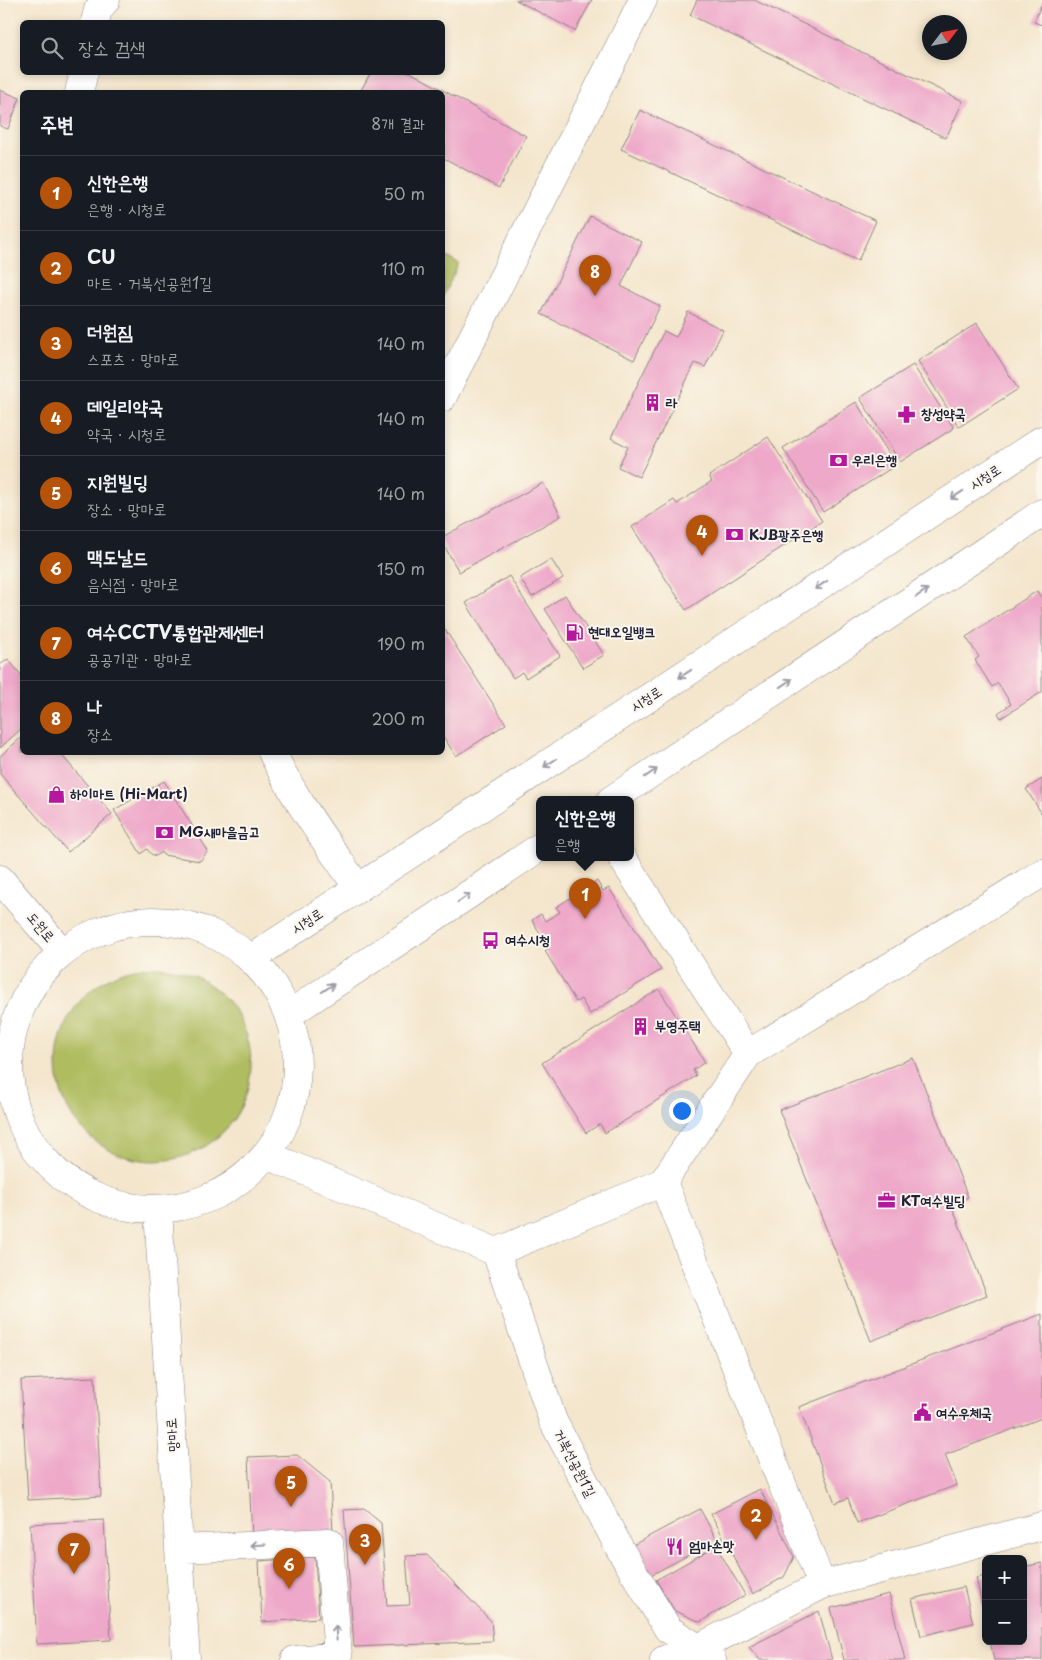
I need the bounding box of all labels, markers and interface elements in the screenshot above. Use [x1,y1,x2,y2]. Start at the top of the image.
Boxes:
north arrow [922,15,967,60]
search box [20,20,445,75]
text: 장소 검색 [78,33,145,61]
icon: search [38,34,66,62]
text: 주변 [40,107,74,139]
text: 8개 결과 [371,111,425,135]
text: 신한은행 [87,167,148,195]
text: 1 [52,181,60,205]
text: 50 m [384,181,425,205]
text: 은행 · 시청로 [87,196,166,220]
text: CU [87,242,116,270]
pin: 8 [579,255,611,296]
text: 2 [50,256,62,280]
text: 110 m [382,256,425,280]
text: 마트 · 거북선공원1길 [87,270,212,294]
text: 더원짐 [87,317,133,345]
text: 3 [51,331,61,355]
text: 140 m [377,331,425,355]
text: 스포츠 · 망마로 [87,346,179,370]
text: 데일리약국 [87,392,163,420]
place label: 라 [665,392,678,413]
building icon: 라 [642,393,662,413]
place label: 창성약국 [921,403,966,424]
pharmacy icon: 창성약국 [897,404,917,424]
text: 4 [51,406,61,430]
text: 140 m [377,406,425,430]
text: 약국 · 시청로 [87,421,166,445]
place label: 우리은행 [852,449,897,470]
bank icon: 우리은행 [828,450,848,470]
street label: 시청로 [965,459,1005,495]
text: 지원빌딩 [87,467,148,495]
text: 5 [51,481,61,505]
text: 140 m [377,481,425,505]
one-way arrow [951,491,965,501]
text: 장소 · 망마로 [87,496,166,520]
pin: 4 [686,515,718,556]
place label: KJB광주은행 [749,524,823,545]
bank icon: KJB광주은행 [725,525,745,545]
text: 맥도날드 [87,542,148,570]
text: 6 [50,556,62,580]
text: 150 m [377,556,425,580]
text: 음식점 · 망마로 [87,571,179,595]
one-way arrow [815,580,829,590]
one-way arrow [914,588,928,598]
text: 여수CCTV통합관제센터 [87,617,264,645]
place label: 현대오일뱅크 [588,621,656,642]
fuel station icon: 현대오일뱅크 [564,622,584,642]
text: 7 [51,631,61,655]
text: 190 m [377,631,425,655]
text: 공공기관 · 망마로 [87,646,192,670]
one-way arrow [679,669,693,679]
one-way arrow [779,678,793,688]
street label: 시청로 [626,681,666,717]
text: 나 [87,692,102,720]
text: 8 [51,706,61,730]
text: 200 m [372,706,425,730]
text: 장소 [87,721,113,745]
one-way arrow [543,758,557,768]
one-way arrow [644,768,658,778]
place label: 하이마트 (Hi-Mart) [70,783,188,804]
shop icon: 하이마트 (Hi-Mart) [46,784,66,804]
popup [536,796,634,861]
text: 신한은행 [554,802,616,830]
place label: MG새마을금고 [179,821,260,842]
bank icon: MG새마을금고 [155,822,175,842]
text: 은행 [554,831,580,855]
pin: 1 [569,878,601,919]
one-way arrow [456,893,470,903]
street label: 시청로 [287,903,327,939]
street label: 도원로 [22,907,60,946]
place label: 여수시청 [505,929,550,950]
bus stop icon: 여수시청 [481,930,501,950]
one-way arrow [321,983,335,993]
place label: 부영주택 [655,1015,701,1036]
building icon: 부영주택 [631,1016,651,1036]
your location [669,1098,695,1124]
place label: KT여수빌딩 [901,1190,965,1211]
office icon: KT여수빌딩 [877,1191,897,1211]
place label: 여수우체국 [936,1402,992,1423]
public building icon: 여수우체국 [912,1403,932,1423]
street label: 망마로 [160,1417,183,1453]
street label: 거북선공원1길 [549,1425,602,1501]
pin: 5 [275,1466,307,1507]
pin: 2 [740,1499,772,1540]
pin: 3 [349,1524,381,1565]
pin: 7 [58,1533,90,1574]
place label: 엄마손맛 [689,1535,735,1556]
restaurant icon: 엄마손맛 [665,1536,685,1556]
one-way arrow [250,1540,266,1550]
pin: 6 [273,1548,305,1589]
map controls [982,1555,1027,1645]
button: + [982,1555,1027,1600]
button: − [982,1600,1027,1645]
one-way arrow [332,1626,341,1642]

